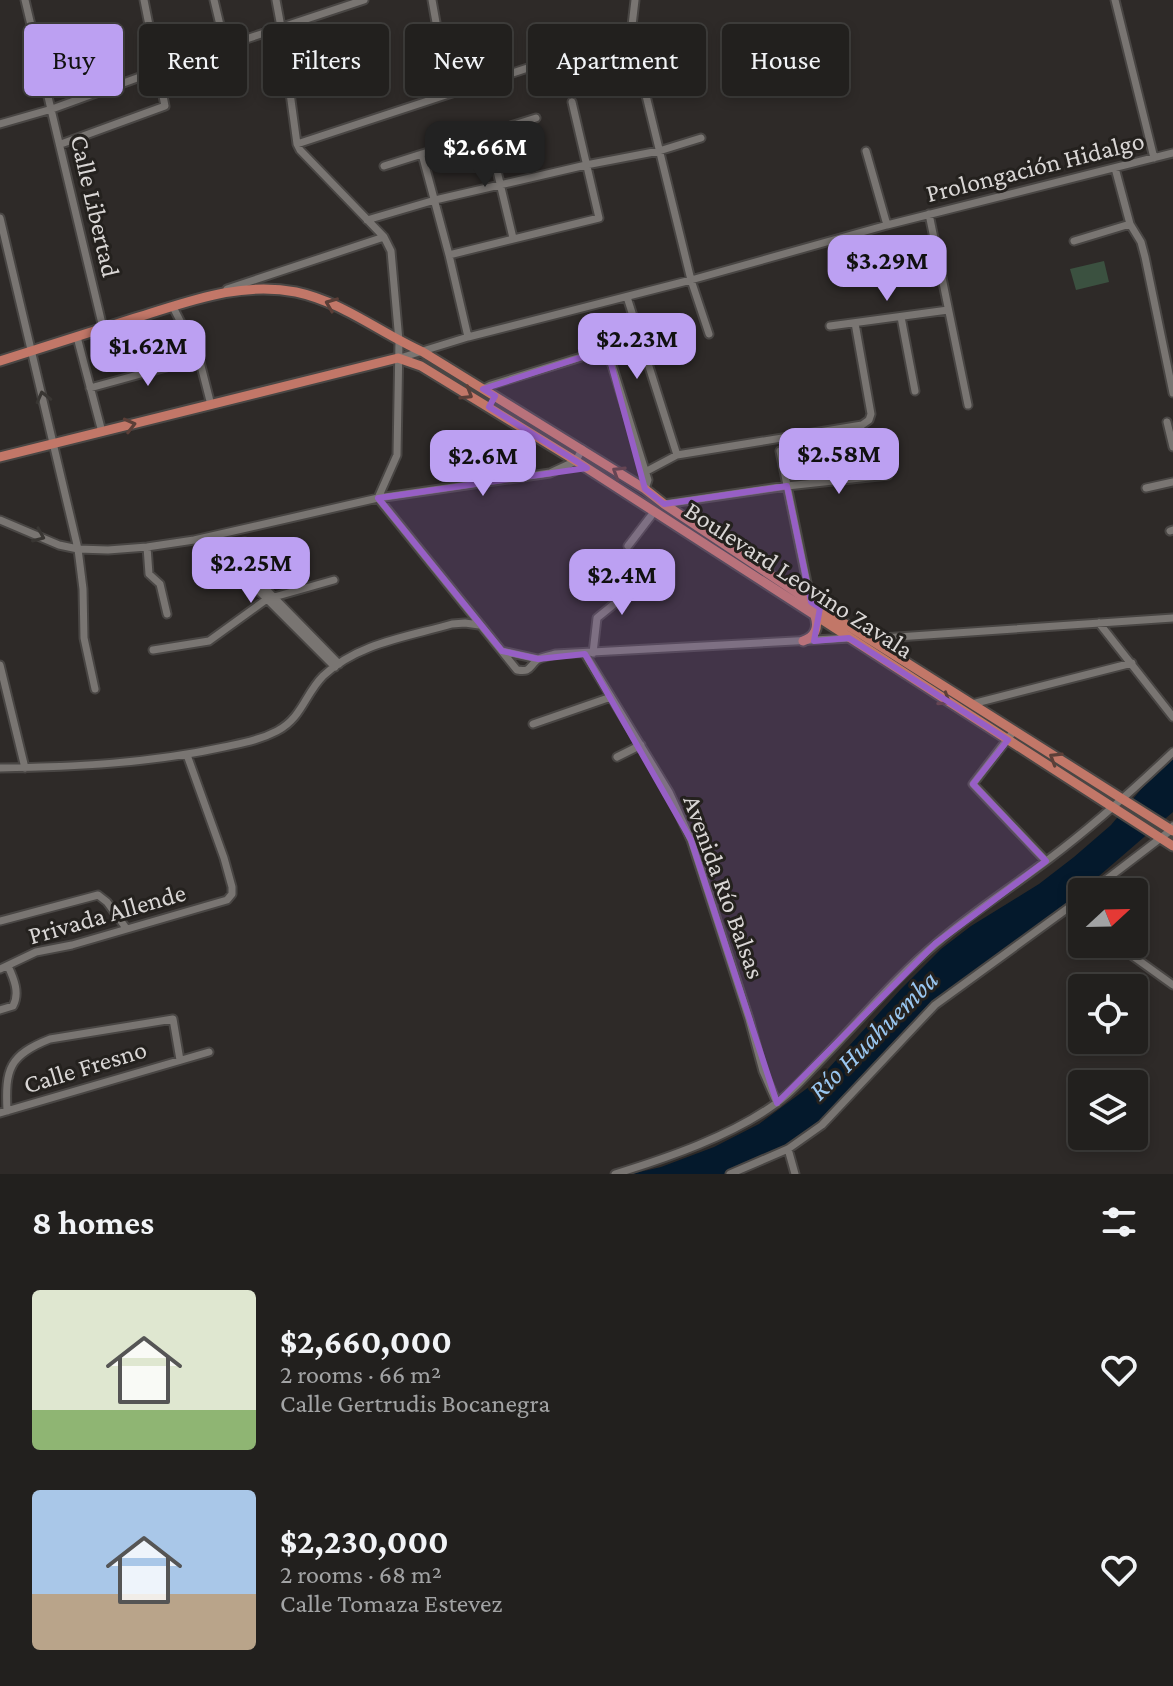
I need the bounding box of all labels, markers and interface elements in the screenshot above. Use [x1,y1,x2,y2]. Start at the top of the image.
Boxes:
chip: Buy [24,24,123,96]
chip: Rent [139,24,247,96]
chip: Filters [263,24,389,96]
chip: New [405,24,512,96]
chip: Apartment [528,24,706,96]
chip: House [722,24,849,96]
pin: $2.66M [420,121,550,189]
street label: Prolongación Hidalgo [923,126,1147,208]
street label: Calle Libertad [65,132,126,280]
text: $2.66M [443,132,527,161]
pin: $3.29M [822,235,952,303]
text: $3.29M [846,246,928,275]
one-way arrow [325,297,339,314]
pin: $2.23M [572,313,702,381]
pin: $1.62M [83,320,213,388]
text: $2.23M [596,324,678,353]
text: $1.62M [108,331,188,360]
one-way arrow [458,384,473,399]
one-way arrow [35,391,52,404]
one-way arrow [123,418,137,435]
pin: $2.58M [774,428,904,496]
pin: $2.6M [427,430,539,498]
text: $2.58M [797,439,881,468]
text: $2.6M [448,441,518,470]
one-way arrow [612,466,627,481]
street label: Boulevard Leovino Zavala [679,495,919,665]
one-way arrow [30,527,45,543]
pin: $2.25M [186,537,316,605]
text: $2.25M [210,548,292,577]
pin: $2.4M [566,549,678,617]
text: $2.4M [587,560,657,589]
one-way arrow [936,691,951,706]
one-way arrow [1050,753,1064,768]
street label: Avenida Río Balsas [677,791,771,983]
street label: Privada Allende [25,878,189,950]
north arrow [1068,878,1148,958]
map controls [1068,878,1148,1150]
water label: Río Huahuemba [802,964,944,1106]
button: locate [1068,974,1148,1054]
street label: Calle Fresno [20,1035,150,1099]
button: layers [1068,1070,1148,1150]
icon: filters [1097,1200,1141,1244]
text: 8 homes [32,1204,154,1241]
icon: home [96,1322,192,1418]
text: $2,660,000 [280,1323,452,1360]
icon: heart [1097,1348,1141,1392]
text: 2 rooms · 66 m² [280,1360,441,1389]
text: Calle Gertrudis Bocanegra [280,1389,550,1418]
icon: home [96,1522,192,1618]
text: $2,230,000 [280,1523,449,1560]
icon: heart [1097,1548,1141,1592]
text: 2 rooms · 68 m² [280,1560,442,1589]
text: Calle Tomaza Estevez [280,1589,502,1618]

